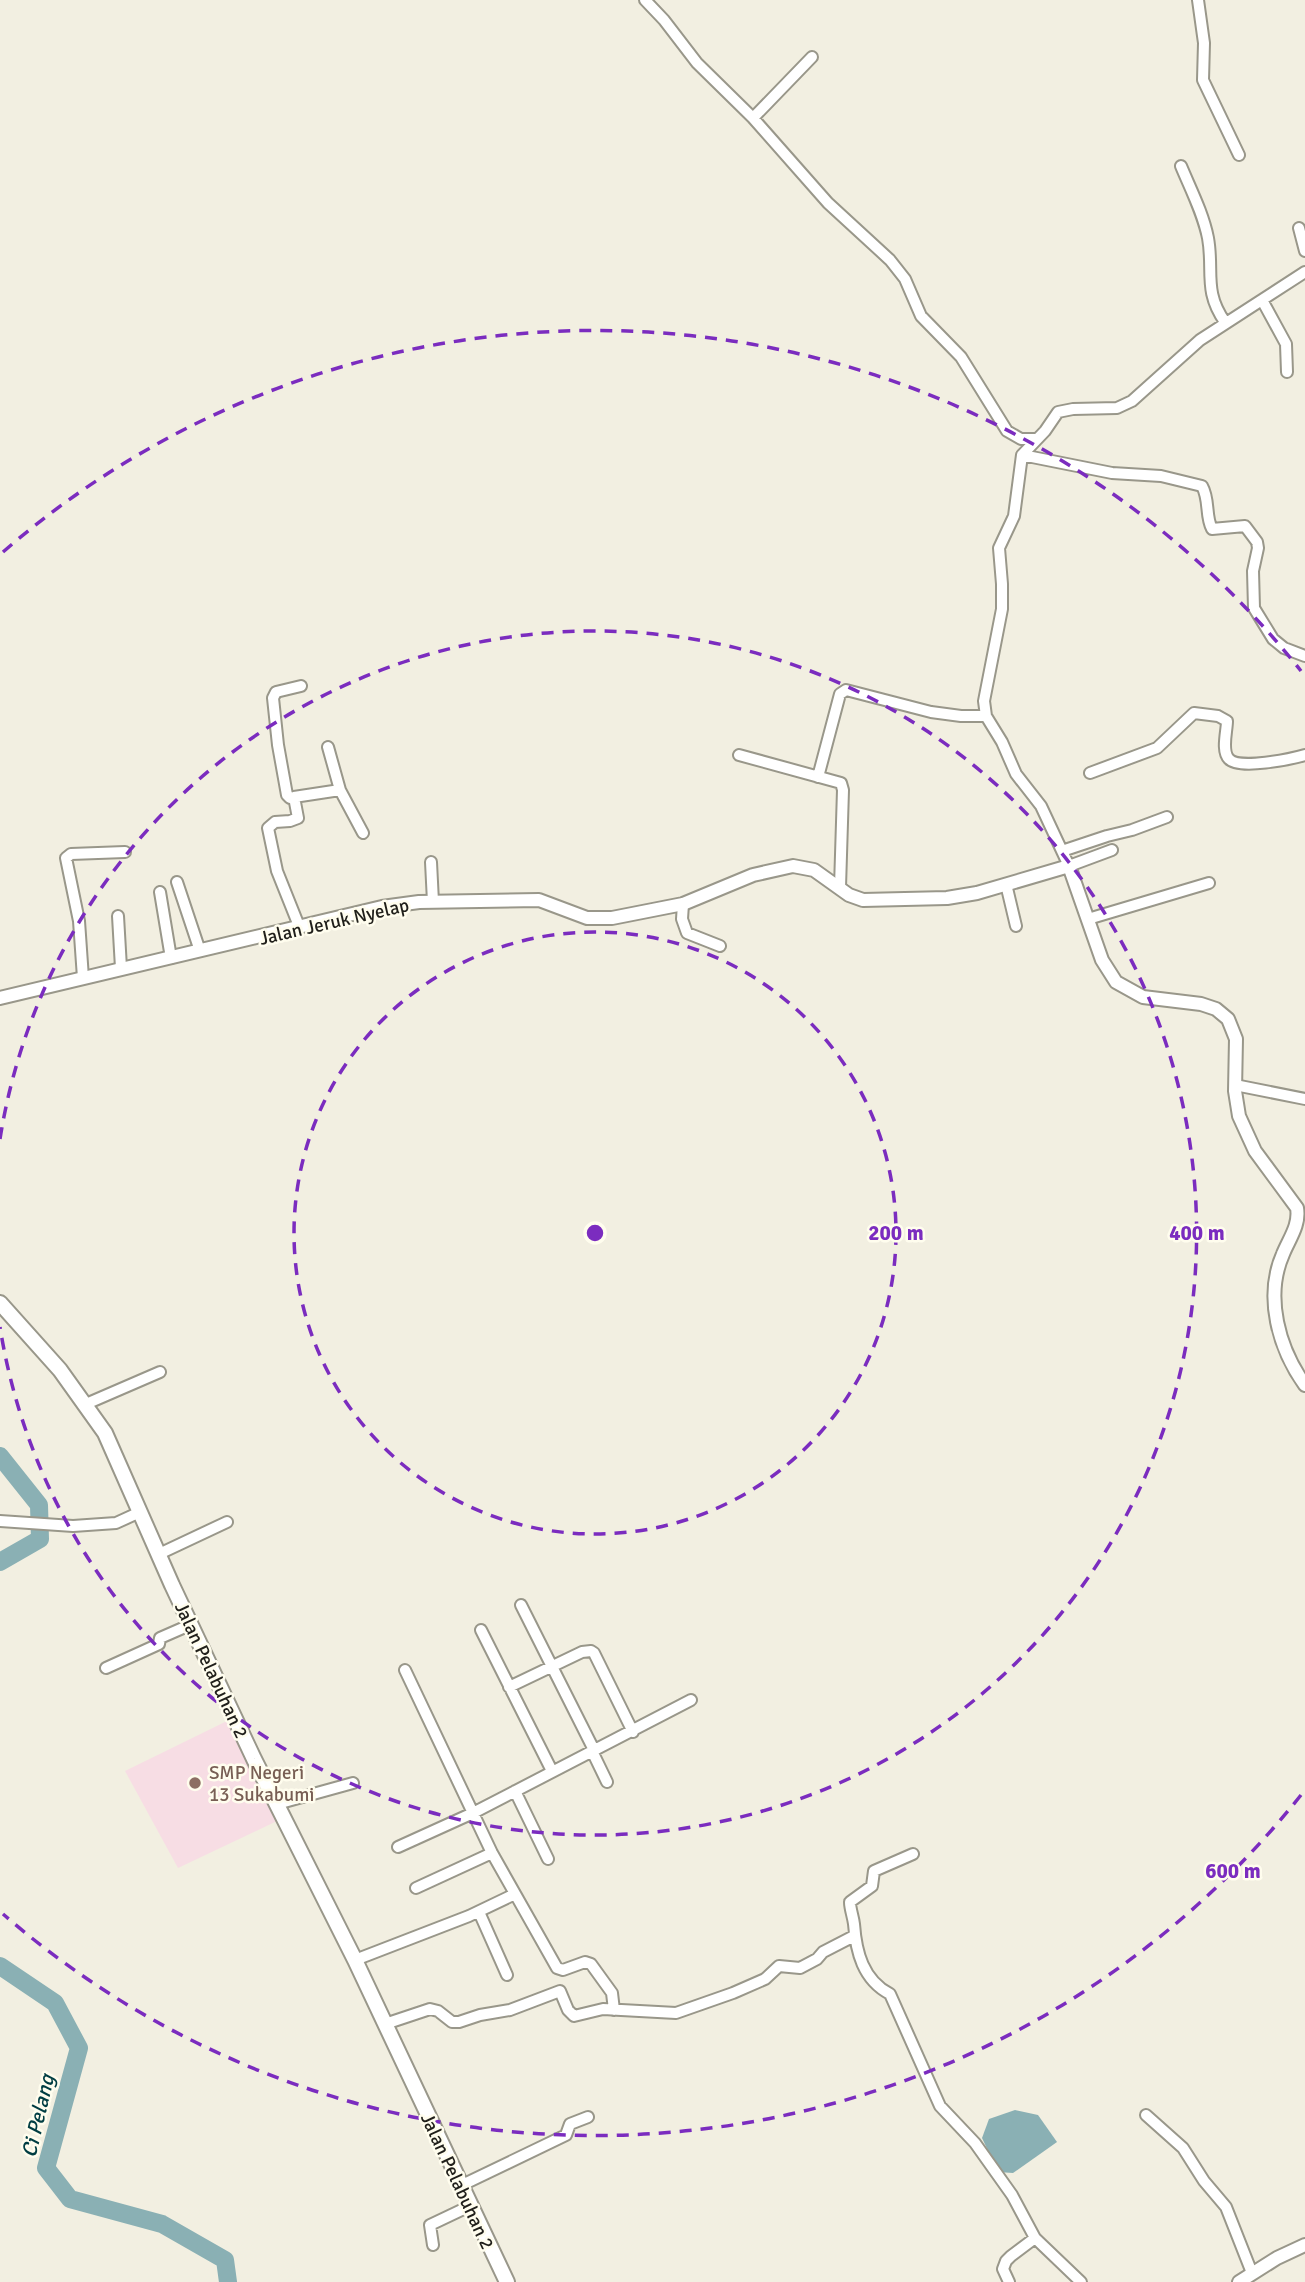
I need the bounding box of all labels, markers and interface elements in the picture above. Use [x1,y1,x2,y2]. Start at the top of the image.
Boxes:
street label: Jalan Jeruk Nyelap [257,893,411,951]
text: 200 m [868,1220,924,1246]
text: 400 m [1169,1220,1225,1246]
centre of rings [583,1221,607,1245]
street label: Jalan Pelabuhan 2 [169,1598,253,1742]
place label: SMP Negeri 13 Sukabumi [209,1761,315,1807]
marker: SMP Negeri 13 Sukabumi [187,1775,203,1791]
text: 600 m [1205,1858,1261,1884]
water label: Ci Pelang [16,2070,61,2160]
street label: Jalan Pelabuhan 2 [415,2109,499,2253]

